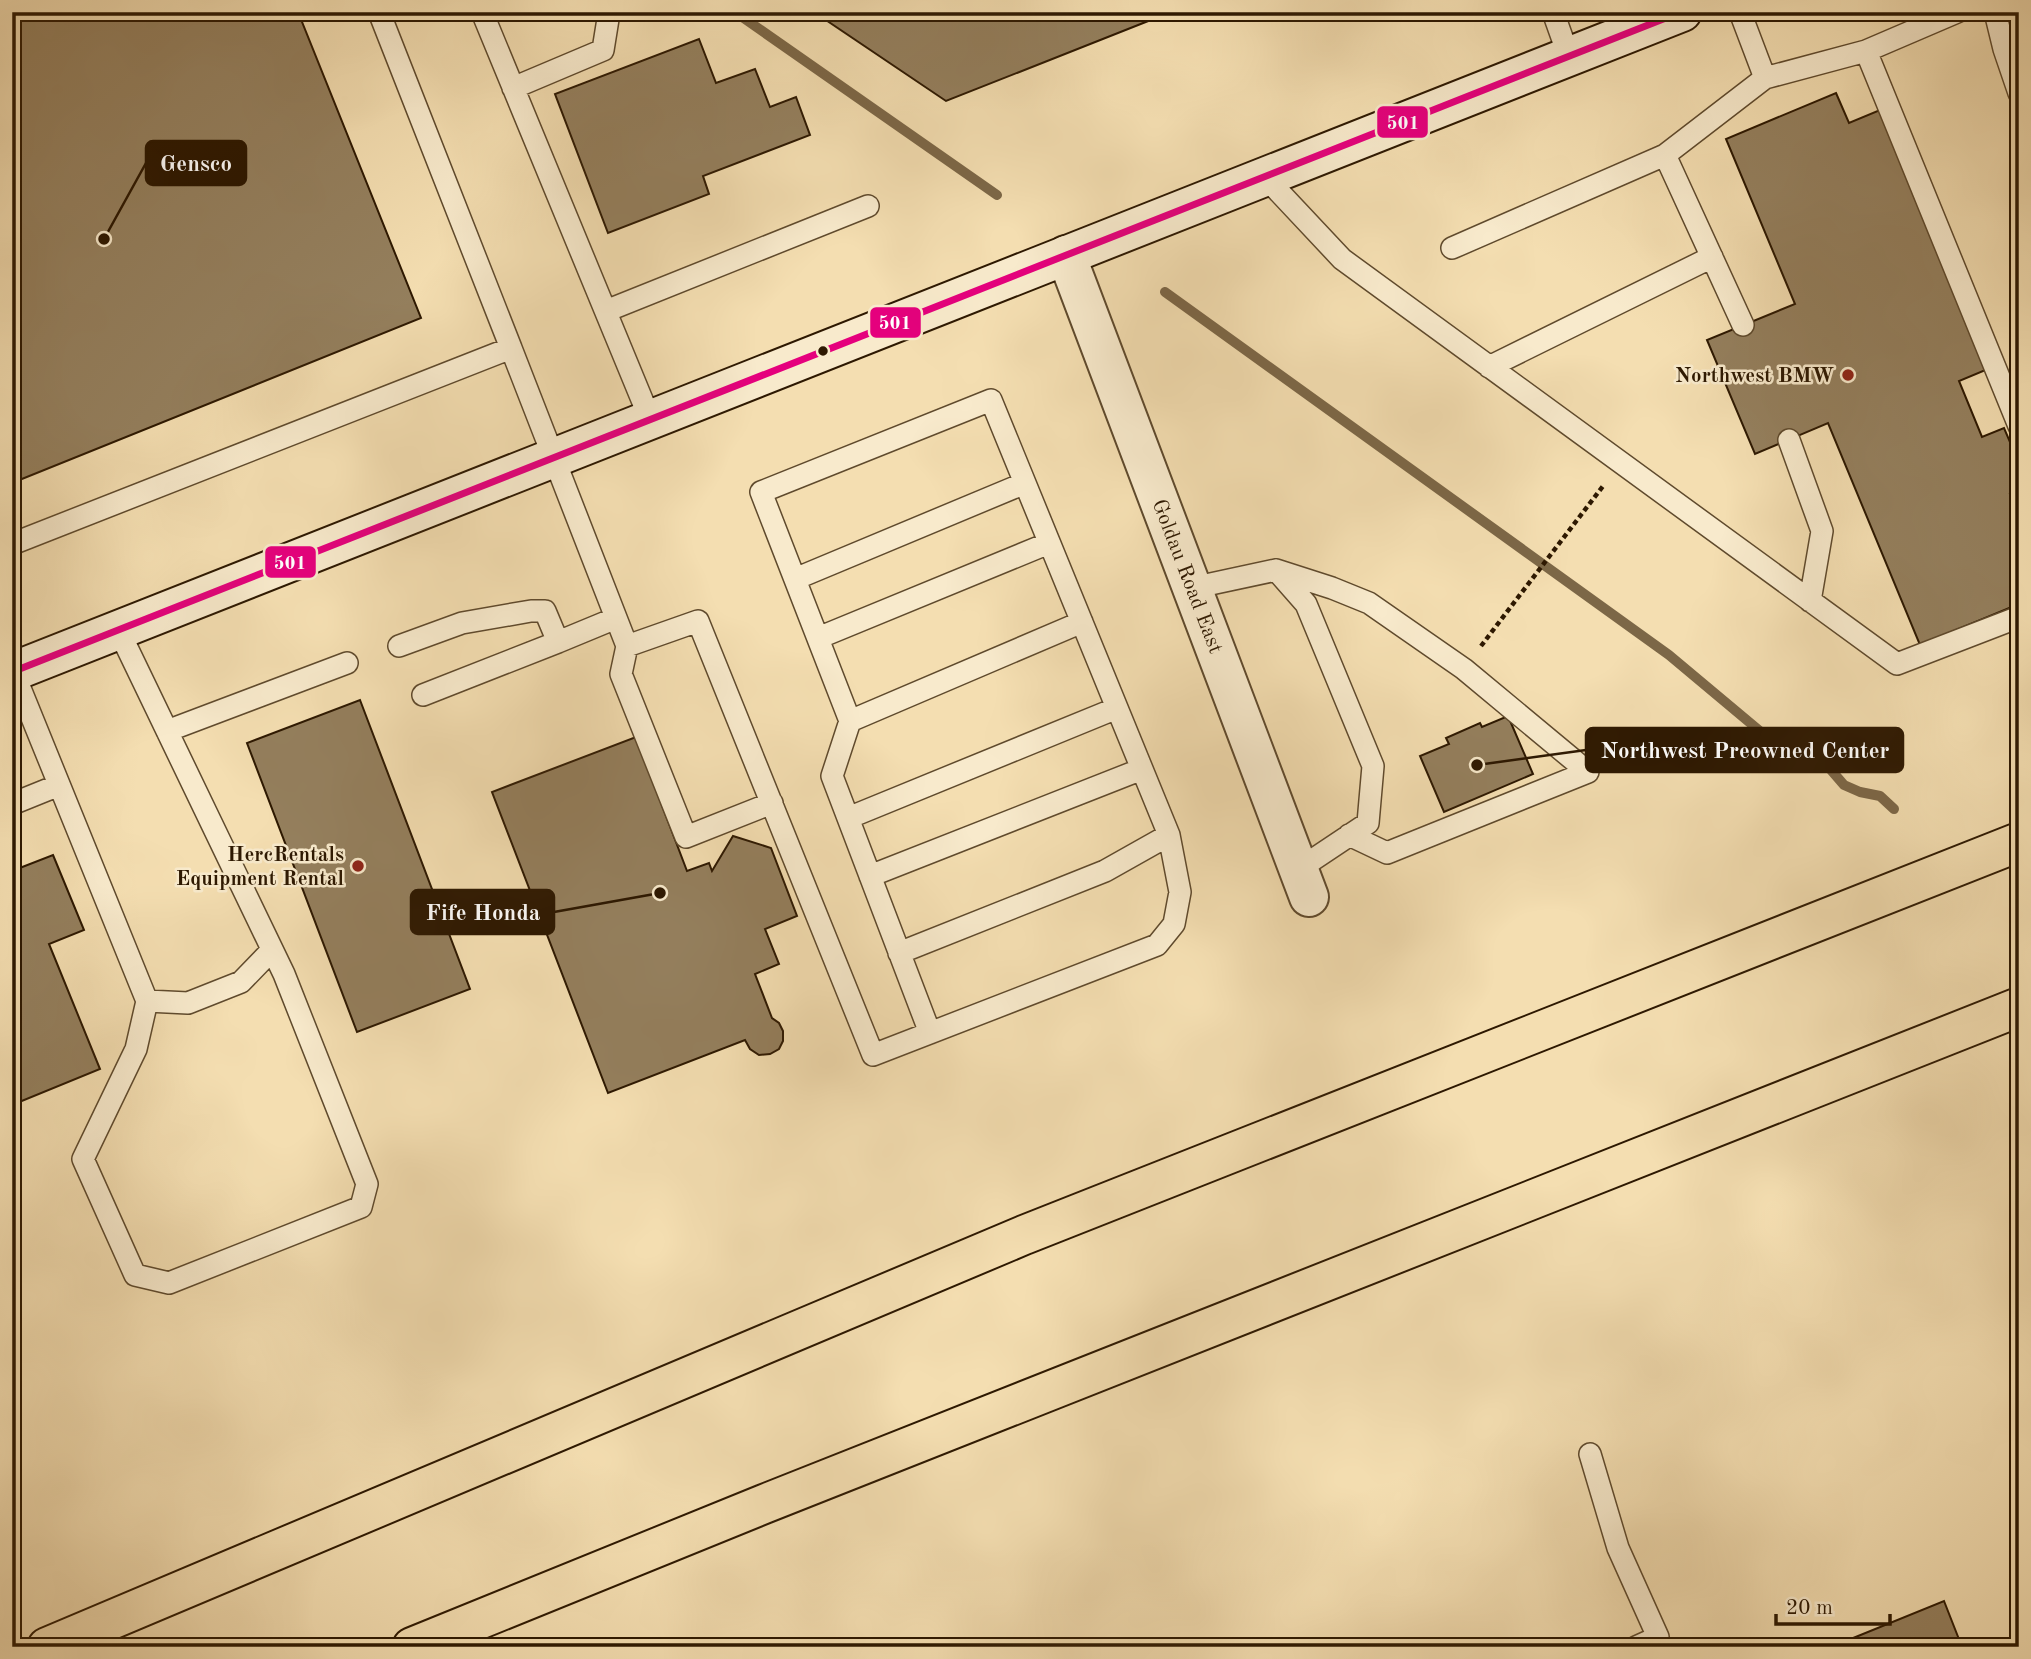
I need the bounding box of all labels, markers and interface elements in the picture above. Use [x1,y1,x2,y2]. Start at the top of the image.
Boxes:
line badge: 501 [1376,105,1429,139]
text: 501 [1386,115,1420,134]
callout: Gensco [146,141,246,185]
text: Gensco [160,153,232,176]
line badge: 501 [869,306,922,339]
text: 501 [878,315,912,334]
unlabelled marker [816,344,830,358]
place label: Northwest BMW [1675,366,1834,387]
marker: Northwest BMW [1840,367,1856,383]
street label: Goldau Road East [1147,496,1226,657]
line badge: 501 [264,545,317,579]
text: 501 [273,555,307,574]
callout: Northwest Preowned Center [1586,728,1903,772]
text: Northwest Preowned Center [1600,740,1890,763]
place label: HercRentals Equipment Rental [176,845,344,890]
marker: HercRentals Equipment Rental [350,858,366,874]
callout: Fife Honda [411,890,554,934]
text: Fife Honda [426,902,541,925]
scale bar [1776,1582,1889,1626]
text: 20 m [1786,1598,1833,1619]

